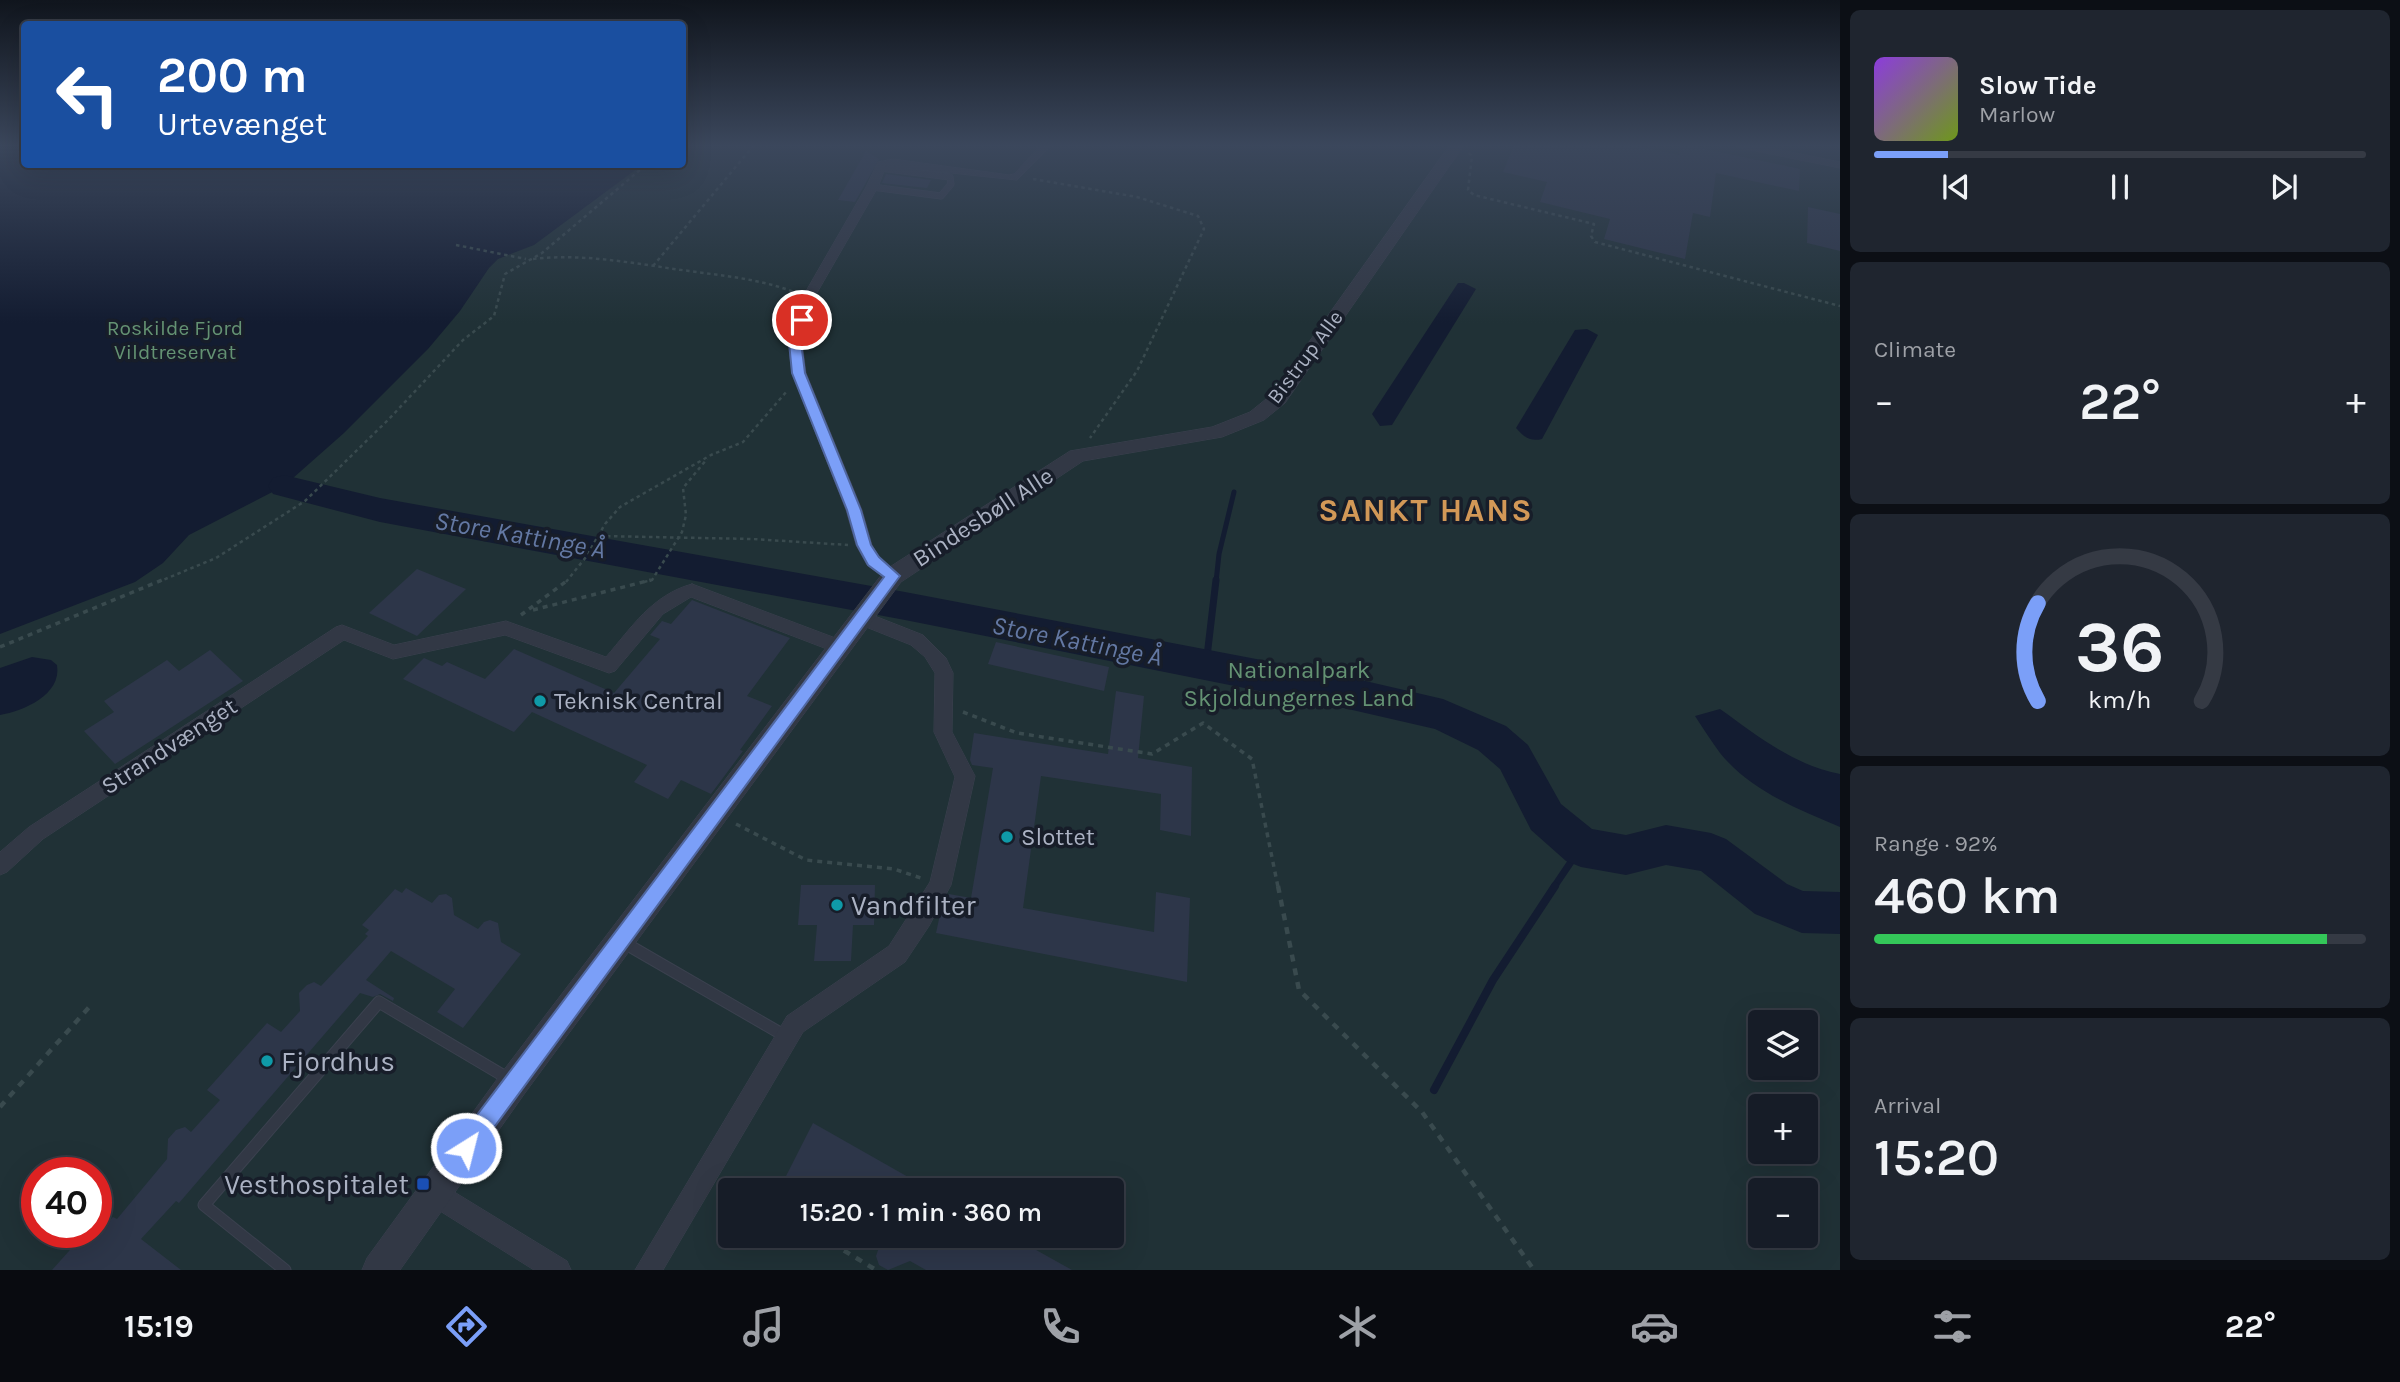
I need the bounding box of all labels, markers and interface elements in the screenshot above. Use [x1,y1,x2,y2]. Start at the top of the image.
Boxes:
text: 200 m [157,47,308,104]
icon: left [42,49,133,140]
text: Slow Tide [1979,70,2097,101]
text: Marlow [1979,101,2055,128]
text: Urtevænget [157,106,327,143]
icon: previous [1937,168,1975,206]
icon: pause [2101,168,2139,206]
icon: next [2265,168,2303,206]
pin [772,290,832,350]
icon: arrive [783,301,821,339]
street label: Bistrup Alle [1262,306,1348,408]
park label: Roskilde Fjord Vildtreservat [107,316,243,364]
text: Climate [1874,336,1956,363]
text: 22° [2079,371,2161,432]
text: − [1874,379,1894,424]
text: + [2346,379,2366,424]
street label: Bindesbøll Alle [908,461,1058,573]
district label: SANKT HANS [1318,492,1534,529]
water label: Store Kattinge Å [432,504,608,565]
text: 36 [2075,604,2165,689]
water label: Store Kattinge Å [989,608,1165,673]
park label: Nationalpark Skjoldungernes Land [1183,656,1415,712]
text: km/h [2088,685,2152,714]
place label: Teknisk Central [554,687,723,715]
street label: Strandvænget [96,692,242,800]
marker: Teknisk Central [532,693,548,709]
place label: Slottet [1021,823,1095,851]
marker: Slottet [999,829,1015,845]
text: Range · 92% [1874,830,1998,857]
text: 460 km [1874,865,2060,926]
place label: Vandfilter [851,889,976,922]
marker: Vandfilter [829,897,845,913]
map controls [1748,1010,1818,1248]
button: layers [1748,1010,1818,1080]
place label: Fjordhus [281,1045,395,1078]
marker: Fjordhus [259,1053,275,1069]
text: Arrival [1874,1092,1941,1119]
button: + [1748,1094,1818,1164]
position arrow [429,1111,503,1185]
text: 15:20 [1874,1127,1999,1188]
speed limit sign: 40 [21,1157,112,1248]
place label: Vesthospitalet [224,1168,409,1201]
marker: Vesthospitalet [415,1176,431,1192]
button: − [1748,1178,1818,1248]
text: 15:20 · 1 min · 360 m [800,1197,1042,1228]
icon: directions [442,1302,491,1351]
icon: music [739,1302,788,1351]
icon: phone [1036,1302,1085,1351]
icon: climate [1333,1302,1382,1351]
icon: car [1630,1302,1679,1351]
icon: filters [1928,1302,1977,1351]
text: 15:19 [124,1308,194,1345]
text: 22° [2225,1308,2276,1345]

